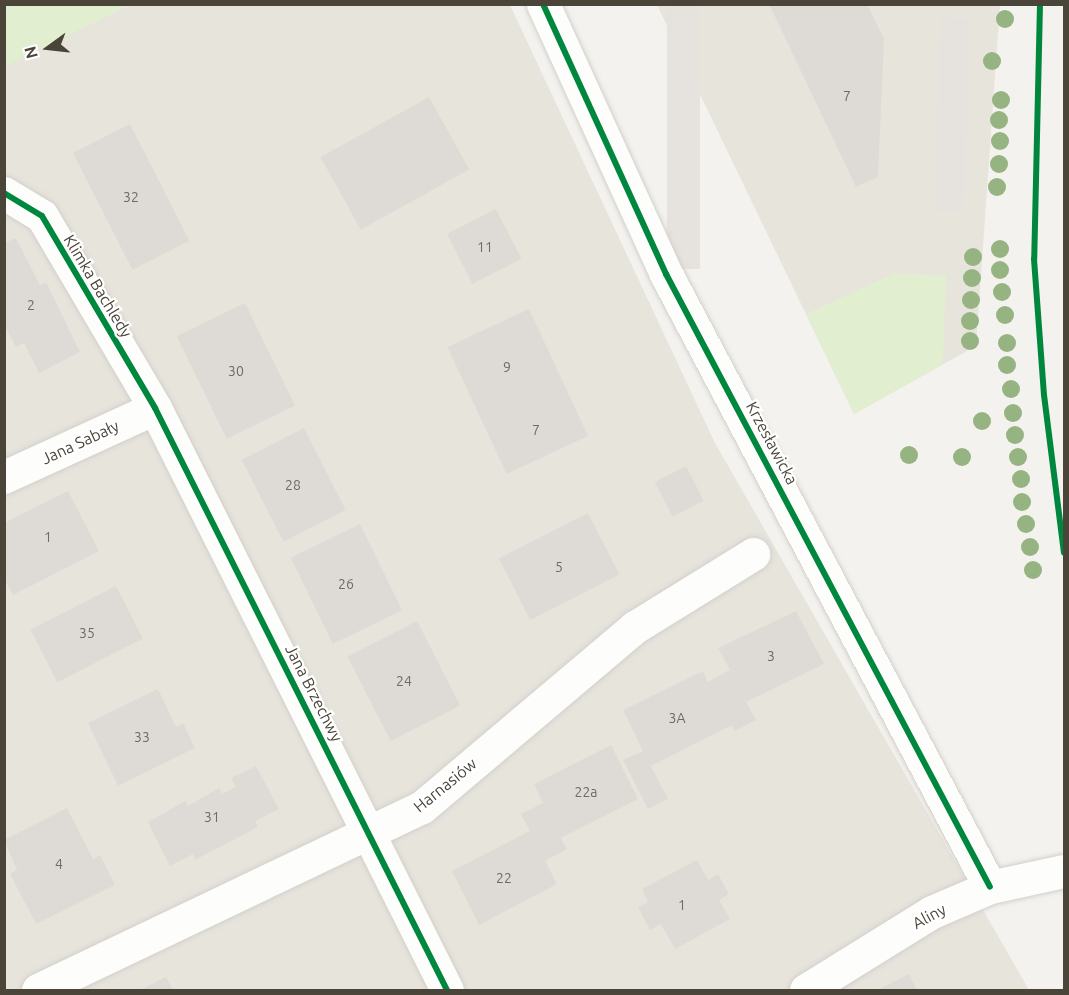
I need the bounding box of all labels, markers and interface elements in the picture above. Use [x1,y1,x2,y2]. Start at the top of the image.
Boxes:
north arrow [18,18,78,78]
text: N [20,45,41,61]
house number: 7 [843,88,851,104]
house number: 32 [123,189,139,205]
street label: Klimka Bachledy [60,231,136,341]
house number: 11 [477,239,493,255]
house number: 2 [27,297,35,313]
house number: 9 [503,359,511,375]
house number: 30 [228,363,244,379]
street label: Krzesławicka [742,398,802,488]
street label: Jana Sabały [38,416,122,468]
house number: 7 [532,422,540,438]
house number: 28 [285,477,301,493]
house number: 1 [44,529,52,545]
house number: 5 [555,559,563,575]
house number: 26 [338,576,354,592]
house number: 35 [79,625,95,641]
street label: Jana Brzechwy [281,641,347,745]
house number: 3 [767,648,775,664]
house number: 24 [396,673,412,689]
house number: 3A [669,710,685,726]
house number: 33 [134,729,150,745]
street label: Harnasiów [410,754,480,816]
house number: 22a [575,784,597,800]
house number: 31 [204,809,220,825]
house number: 4 [55,856,63,872]
house number: 22 [496,870,512,886]
house number: 1 [678,897,686,913]
street label: Aliny [909,899,949,933]

